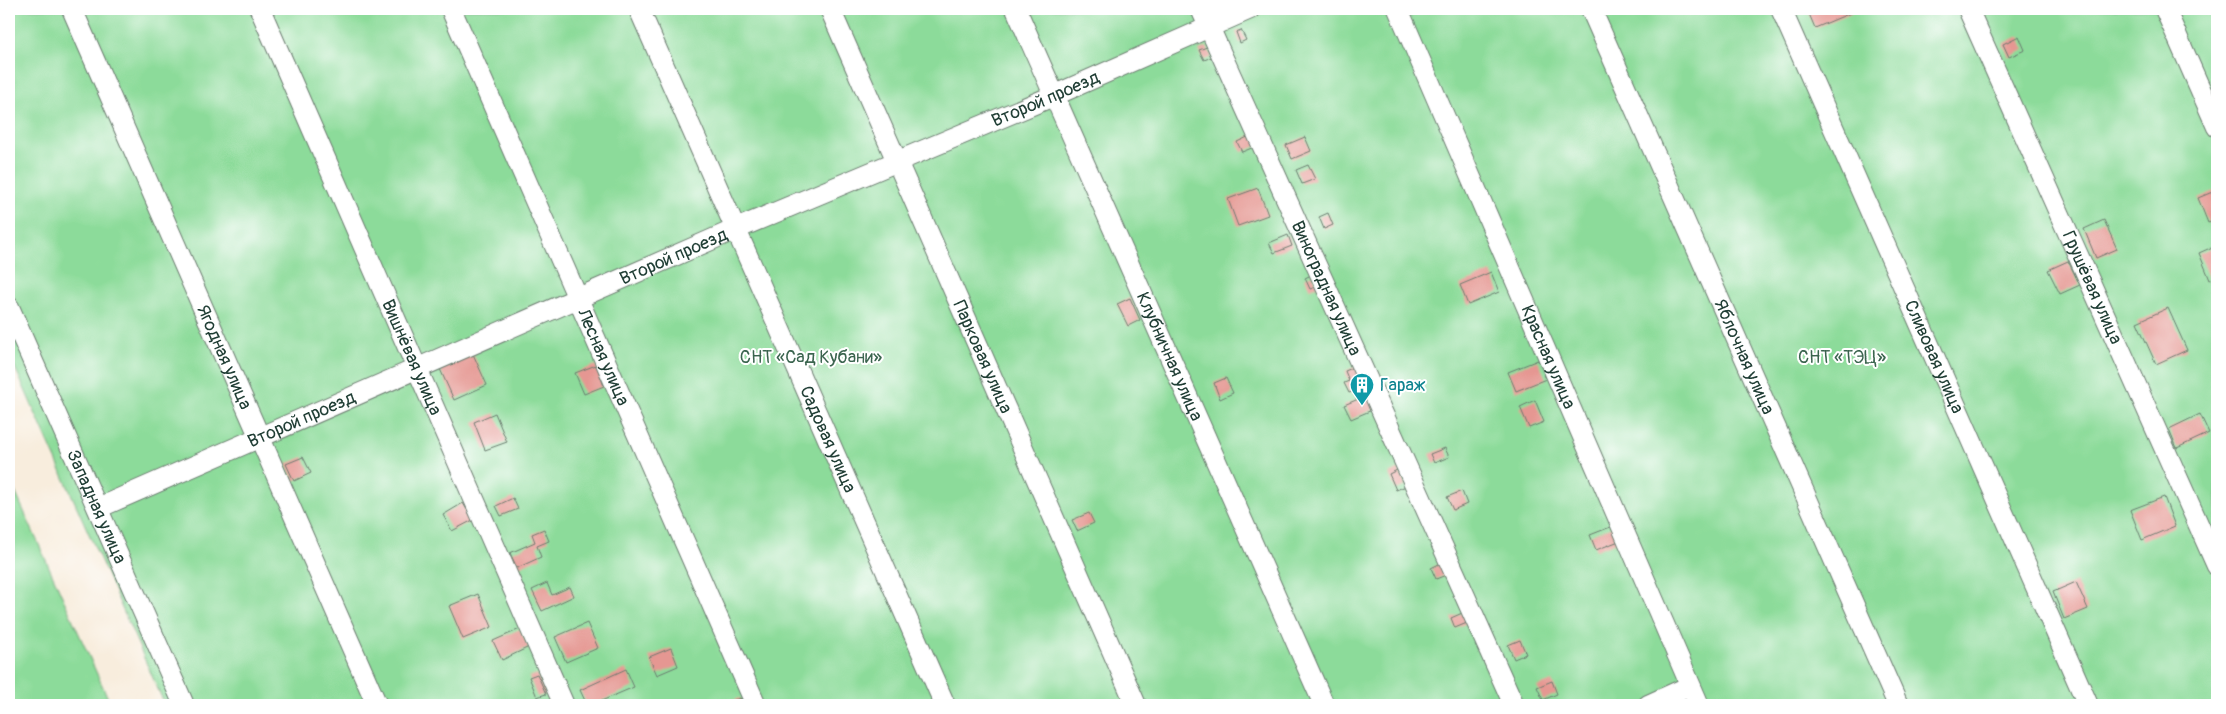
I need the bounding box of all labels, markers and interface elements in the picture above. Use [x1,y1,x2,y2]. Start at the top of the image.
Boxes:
street label: Второй проезд [988,65,1103,132]
street label: Виноградная улица [1286,217,1367,359]
street label: Второй проезд [616,223,731,290]
street label: Грушёвая улица [2057,227,2128,348]
street label: Клубничная улица [1131,289,1208,424]
street label: Яблочная улица [1709,295,1780,418]
street label: Вишнёвая улица [377,296,447,419]
street label: Сливовая улица [1899,296,1969,417]
street label: Парковая улица [948,297,1018,417]
street label: Ягодная улица [192,301,257,413]
street label: Красная улица [1516,301,1581,412]
street label: Лесная улица [572,304,635,409]
park label: СНТ «Сад Кубани» [740,346,882,369]
park label: СНТ «ТЭЦ» [1798,346,1886,369]
building icon: Гараж [1349,372,1375,406]
place label: Гараж [1380,374,1426,397]
street label: Садовая улица [795,382,862,496]
street label: Второй проезд [244,385,359,453]
street label: Западная улица [62,446,132,567]

